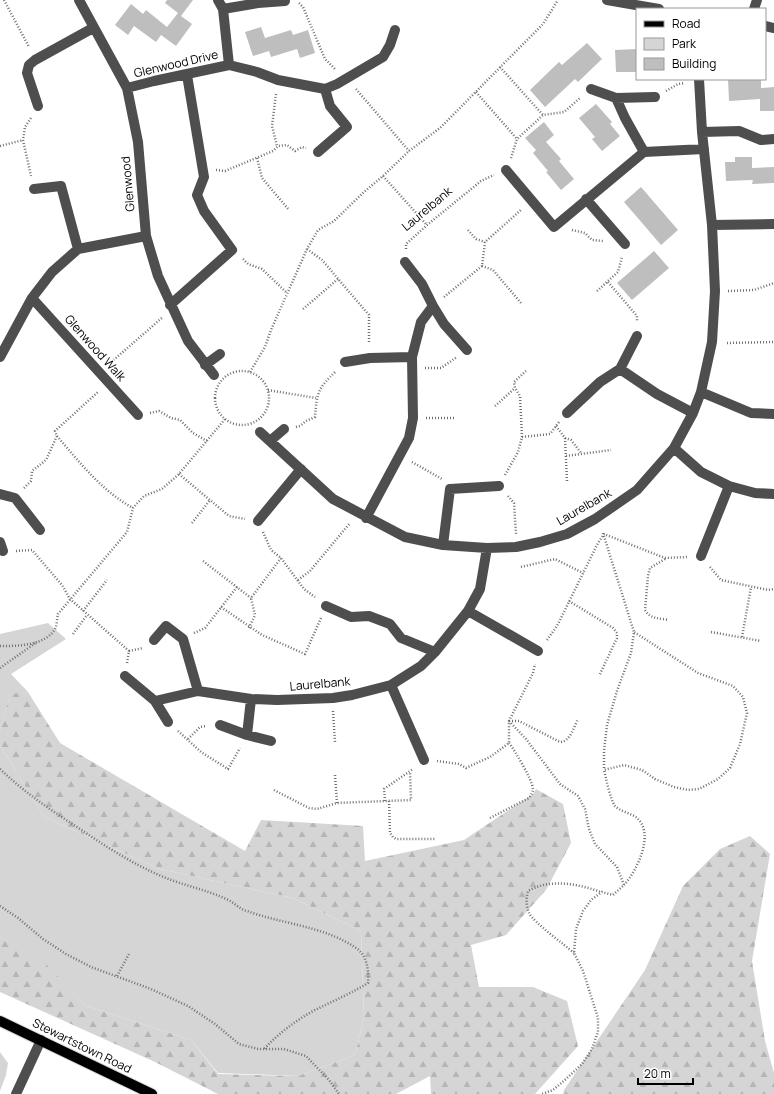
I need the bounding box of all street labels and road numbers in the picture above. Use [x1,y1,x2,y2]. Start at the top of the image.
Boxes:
street label: Glenwood Drive [132,46,220,81]
street label: Glenwood [117,156,138,212]
street label: Laurelbank [398,182,456,235]
street label: Glenwood Walk [61,311,130,385]
street label: Laurelbank [553,483,615,529]
street label: Laurelbank [289,672,352,695]
street label: Stewartstown Road [30,1014,135,1077]

